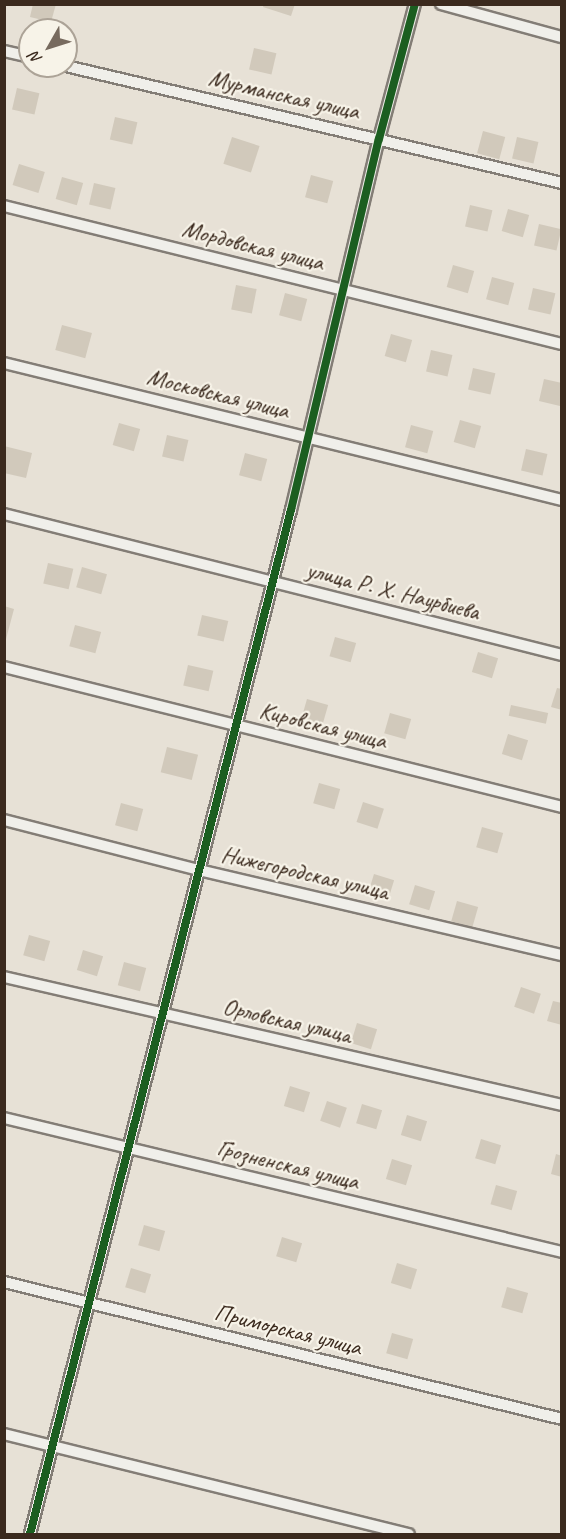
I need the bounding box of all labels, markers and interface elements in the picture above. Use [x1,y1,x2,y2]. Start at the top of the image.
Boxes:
north arrow [18,18,78,78]
text: N [25,48,46,68]
street label: Мурманская улица [205,64,363,126]
street label: Мордовская улица [179,214,327,278]
street label: Московская улица [143,362,293,426]
street label: улица Р. Х. Наурбиева [304,556,482,626]
street label: Кировская улица [255,696,391,756]
street label: Нижегородская улица [219,840,391,906]
street label: Орловская улица [220,992,354,1050]
street label: Грозненская улица [214,1133,362,1197]
street label: Приморская улица [211,1298,365,1362]

